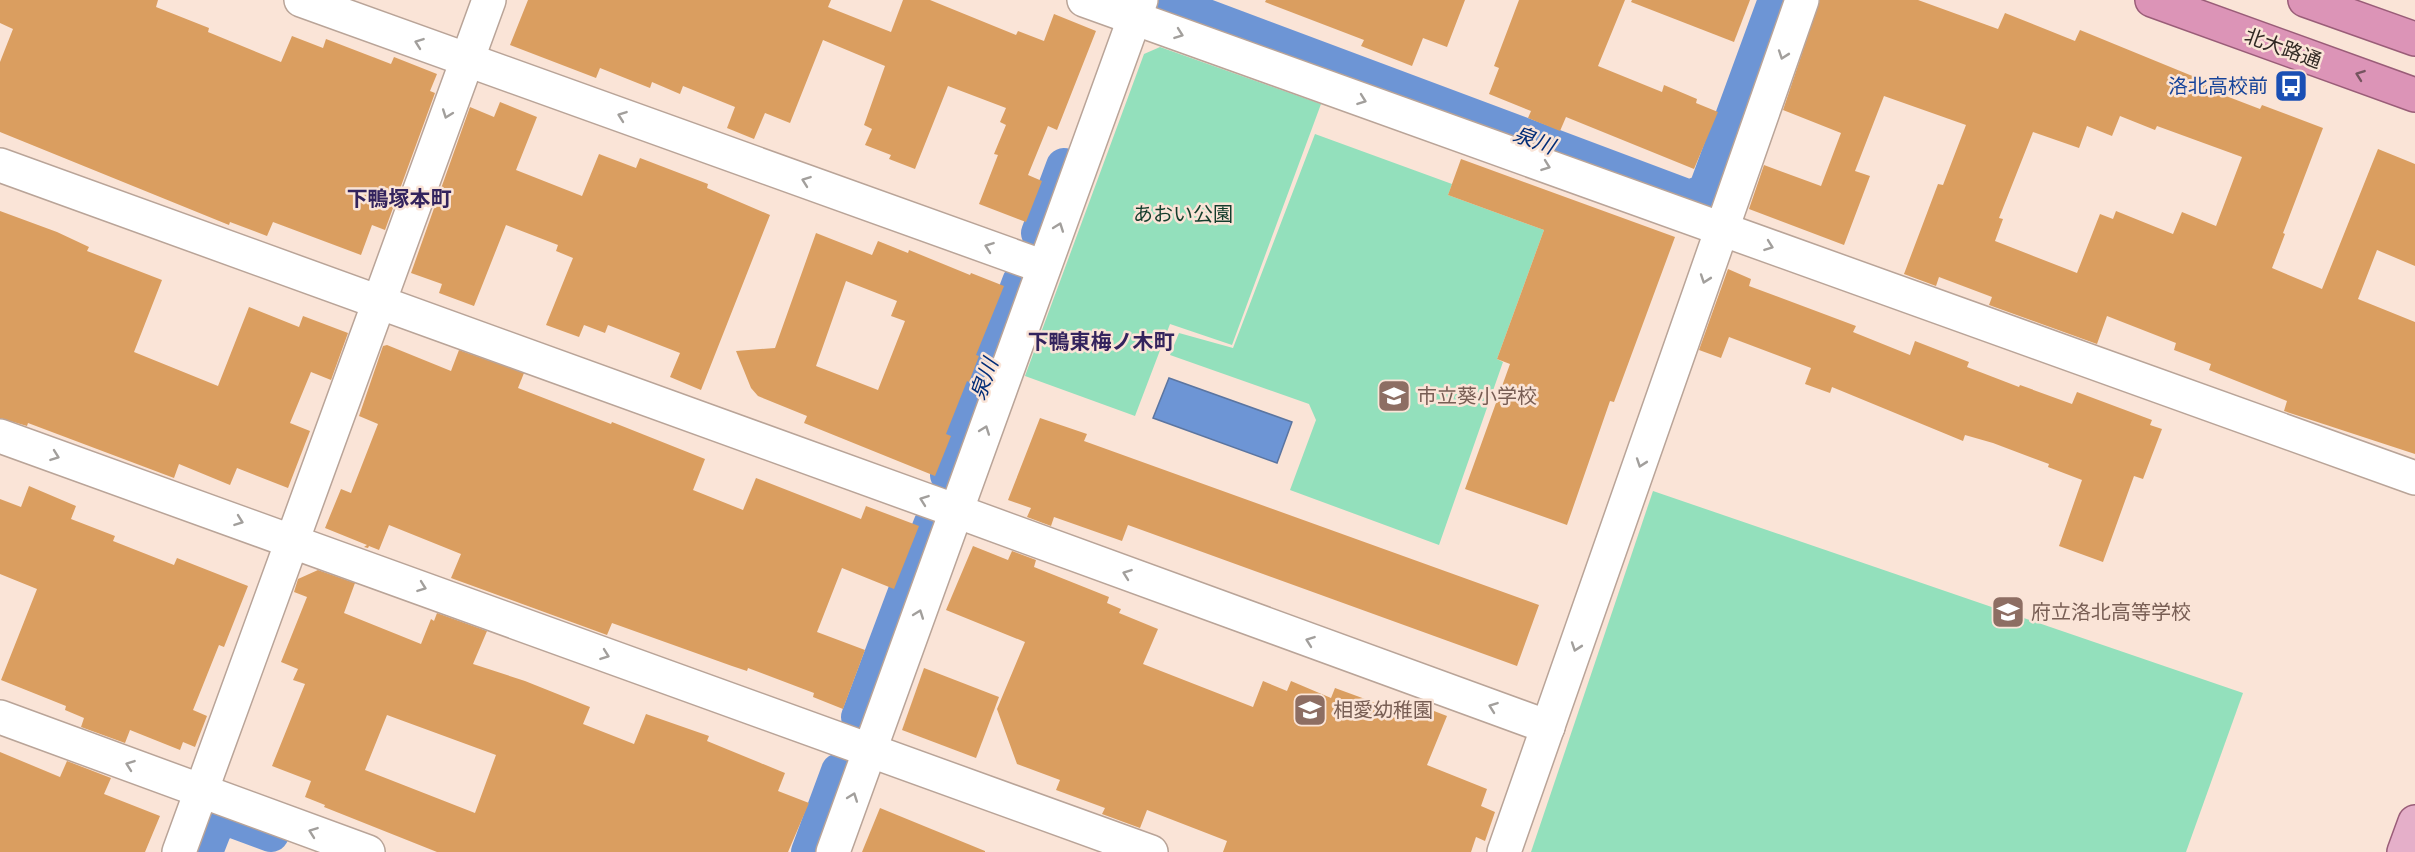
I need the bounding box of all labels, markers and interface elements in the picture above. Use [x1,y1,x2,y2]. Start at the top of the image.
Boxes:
street label: 北大路通 [2241,23,2325,73]
one-way arrow [1173,27,1184,39]
one-way arrow [414,37,425,50]
one-way arrow [1778,49,1791,60]
bus stop icon: 洛北高校前 [2273,68,2309,104]
one-way arrow [2355,70,2366,83]
place label: 洛北高校前 [2168,74,2268,98]
one-way arrow [1357,92,1367,105]
one-way arrow [442,108,455,119]
one-way arrow [617,110,628,123]
water label: 泉川 [1510,121,1560,160]
one-way arrow [1540,158,1551,171]
one-way arrow [801,176,812,189]
district label: 下鴨塚本町 [347,186,452,211]
park label: あおい公園 [1133,202,1233,226]
one-way arrow [1051,222,1064,233]
one-way arrow [1763,239,1774,251]
one-way arrow [984,242,995,254]
one-way arrow [1700,273,1713,284]
district label: 下鴨東梅ノ木町 [1028,329,1175,354]
water label: 泉川 [965,353,1004,403]
school or university icon: 市立葵小学校 [1376,378,1412,414]
place label: 市立葵小学校 [1417,384,1537,408]
one-way arrow [978,425,991,436]
one-way arrow [49,448,60,461]
one-way arrow [1635,457,1648,468]
one-way arrow [919,495,929,508]
one-way arrow [233,513,244,526]
one-way arrow [1122,569,1133,581]
one-way arrow [416,580,427,593]
school or university icon: 府立洛北高等学校 [1990,594,2026,630]
place label: 府立洛北高等学校 [2031,600,2191,624]
one-way arrow [911,609,924,619]
one-way arrow [1305,635,1316,648]
one-way arrow [1571,641,1584,652]
one-way arrow [599,647,610,660]
school or university icon: 相愛幼稚園 [1292,692,1328,728]
place label: 相愛幼稚園 [1333,698,1433,722]
one-way arrow [1488,702,1499,714]
one-way arrow [125,760,136,772]
one-way arrow [845,792,858,803]
one-way arrow [308,827,319,839]

